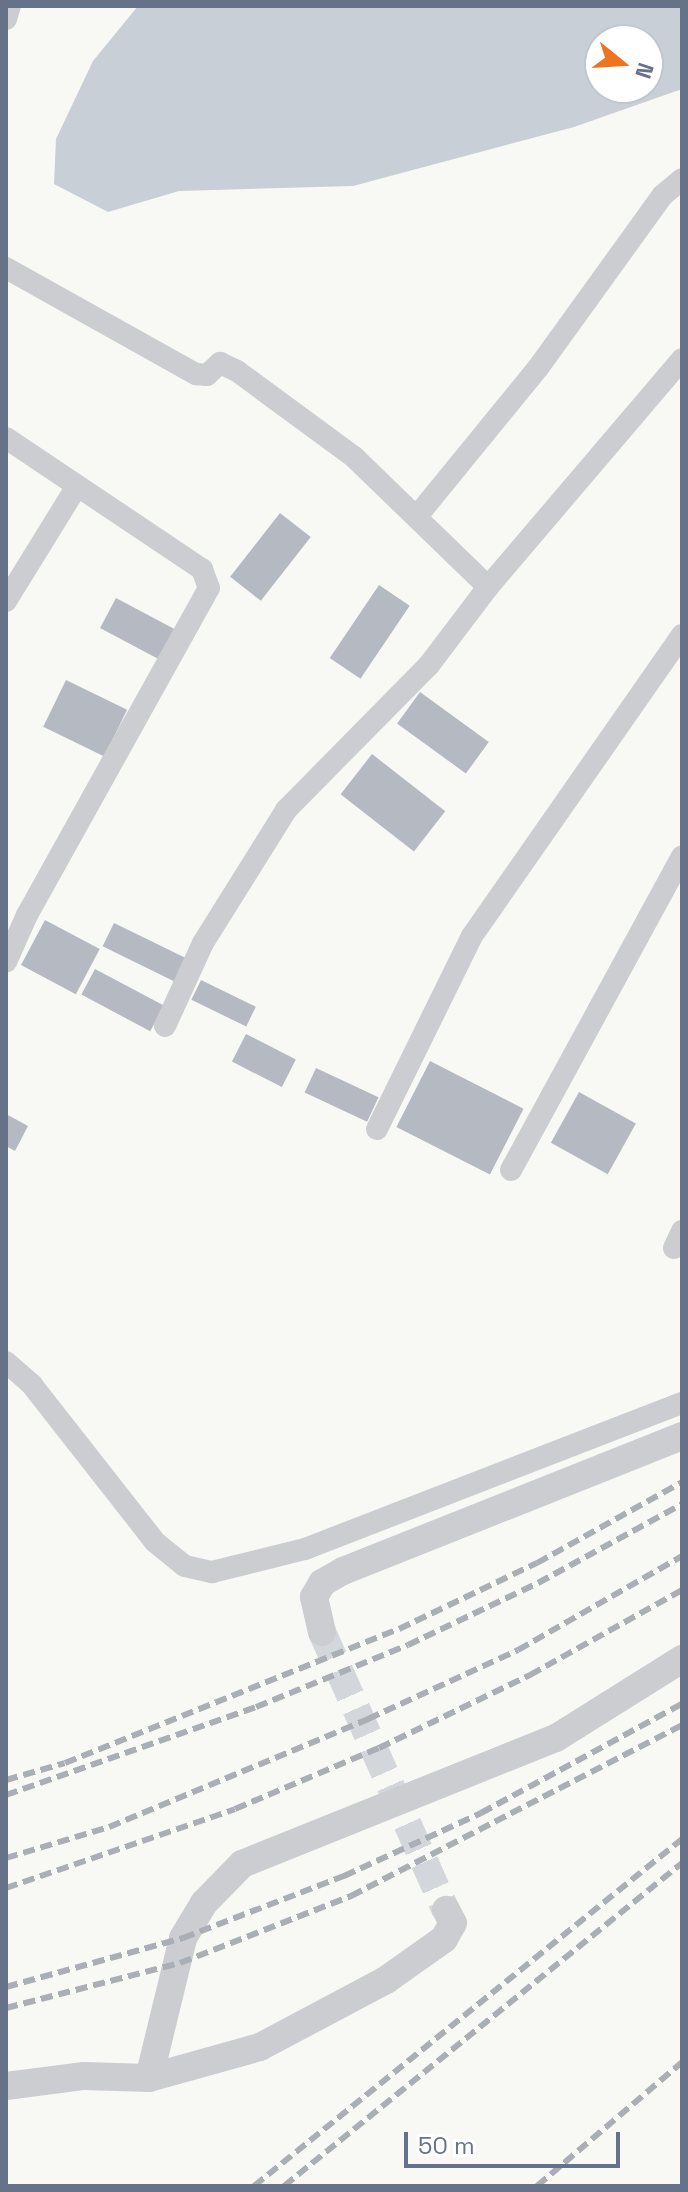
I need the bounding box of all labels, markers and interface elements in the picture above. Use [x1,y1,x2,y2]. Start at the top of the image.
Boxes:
north arrow [584,24,664,104]
text: N [629,59,661,82]
scale bar [408,2116,624,2166]
text: 50 m [418,2130,475,2161]

